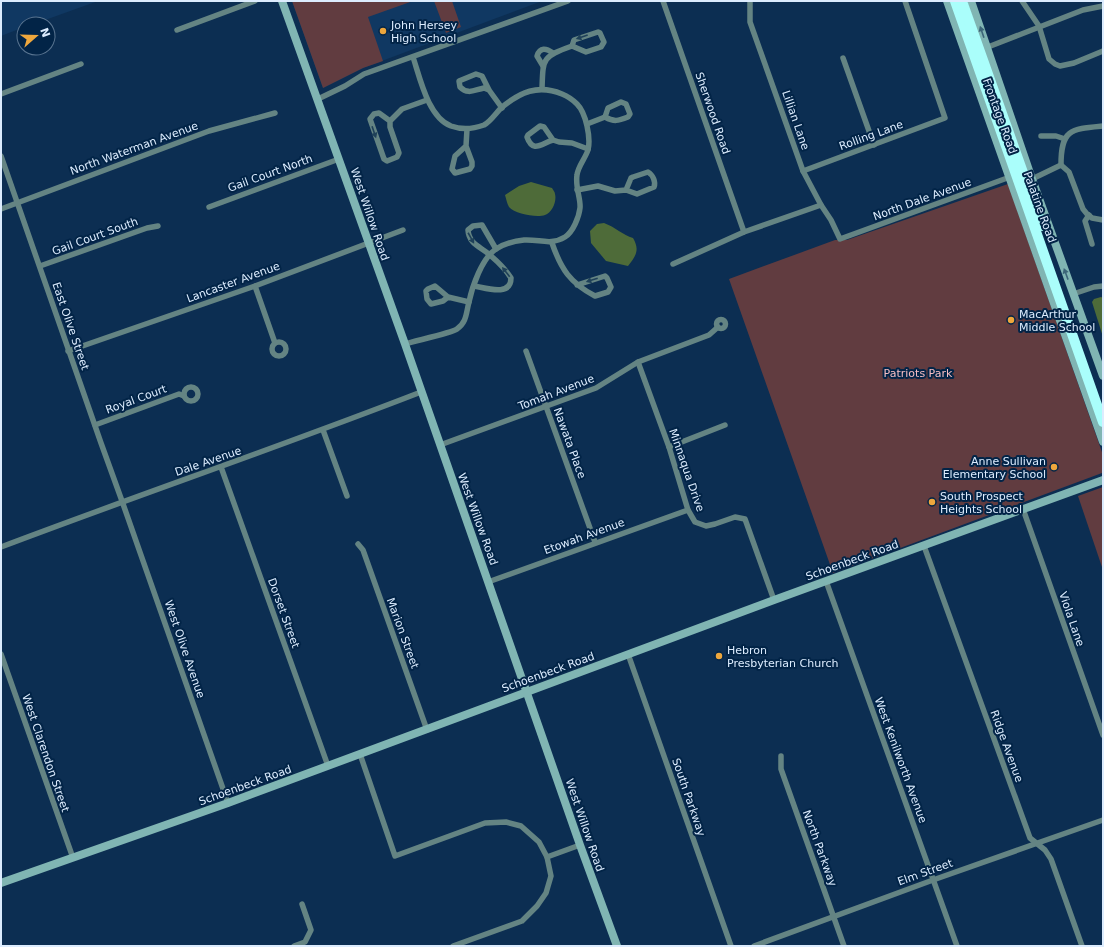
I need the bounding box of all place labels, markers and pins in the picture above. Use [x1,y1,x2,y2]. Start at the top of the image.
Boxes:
place label: John Hersey High School [390,19,457,45]
marker: John Hersey High School [378,26,388,36]
place label: MacArthur Middle School [1019,308,1095,334]
marker: MacArthur Middle School [1006,315,1016,325]
place label: Anne Sullivan Elementary School [943,455,1046,481]
marker: Anne Sullivan Elementary School [1049,462,1059,472]
place label: South Prospect Heights School [940,490,1023,516]
marker: South Prospect Heights School [927,497,937,507]
place label: Hebron Presbyterian Church [727,644,839,670]
marker: Hebron Presbyterian Church [714,651,724,661]

